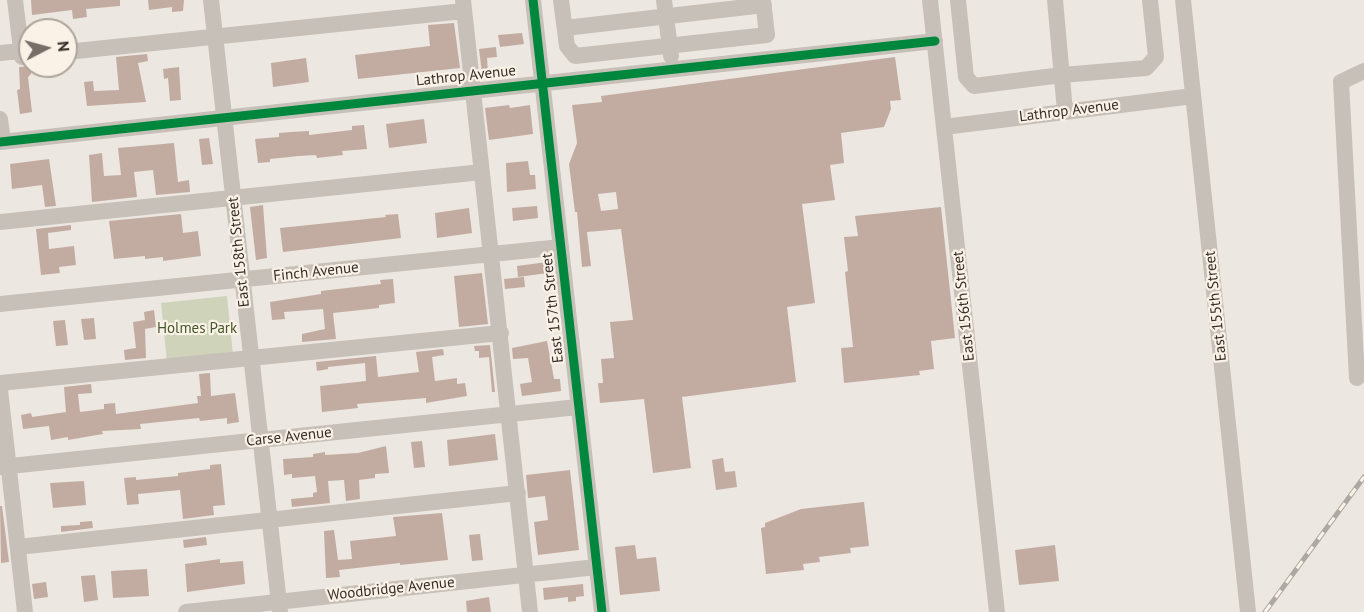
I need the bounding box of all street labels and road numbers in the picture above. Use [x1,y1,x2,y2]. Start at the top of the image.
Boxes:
street label: Lathrop Avenue [415,62,517,90]
street label: Lathrop Avenue [1018,96,1120,126]
street label: East 158th Street [224,196,254,308]
street label: East 156th Street [949,250,979,362]
street label: East 155th Street [1201,250,1231,362]
street label: East 157th Street [538,252,568,364]
street label: Finch Avenue [272,259,360,285]
street label: Carse Avenue [245,424,333,450]
street label: Woodbridge Avenue [327,573,455,605]

